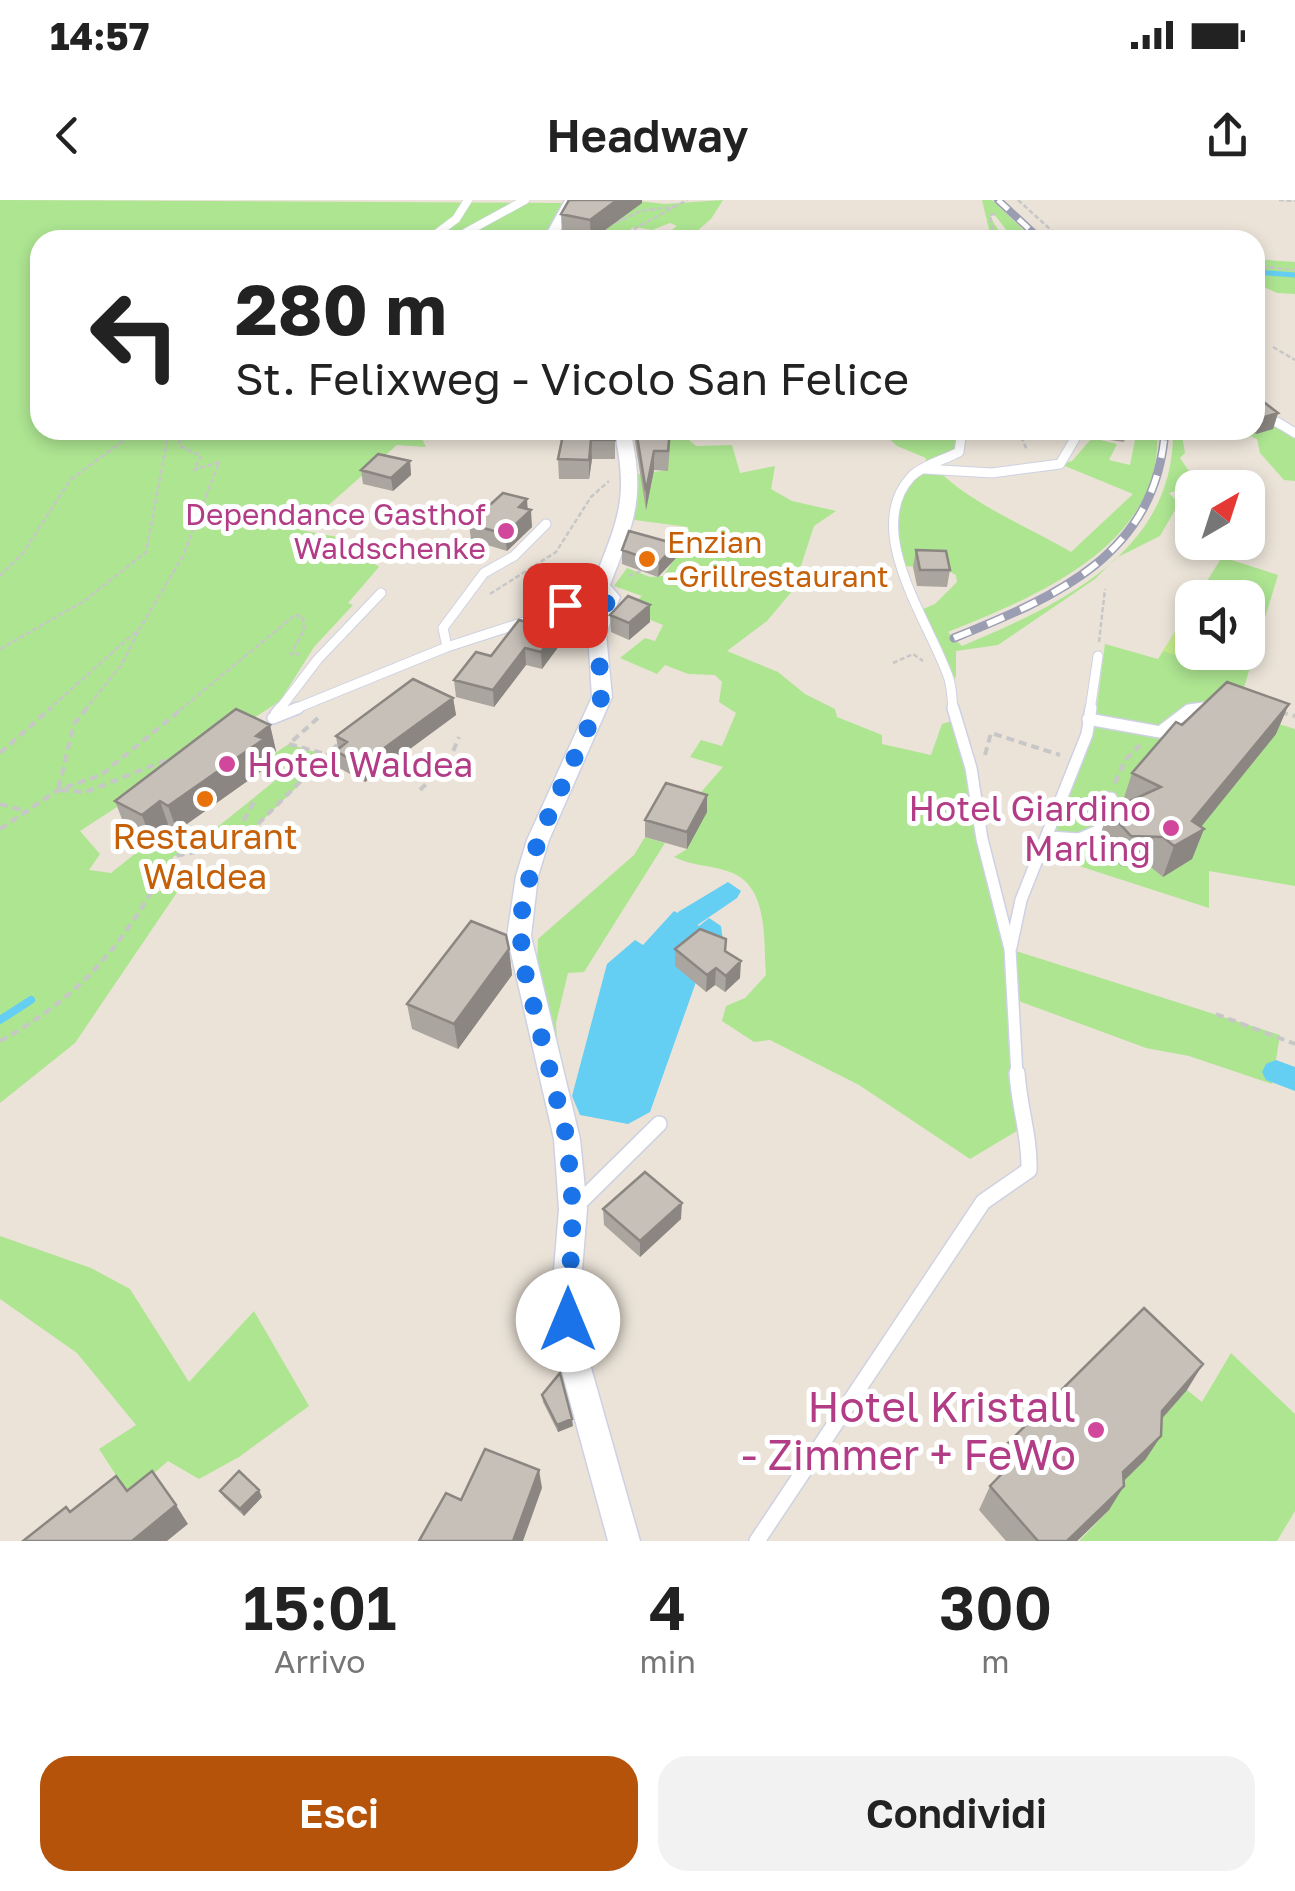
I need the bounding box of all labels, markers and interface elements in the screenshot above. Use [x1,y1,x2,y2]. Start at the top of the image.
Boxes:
text: 14:57 [50,13,149,58]
icon: back [40,108,95,163]
text: Headway [547,108,748,162]
icon: share [1200,108,1255,163]
text: 280 m [235,266,447,350]
icon: left [70,270,200,400]
text: St. Felixweg - Vicolo San Felice [235,351,909,405]
north arrow [1175,470,1265,560]
map controls [1175,470,1265,670]
place label: Dependance Gasthof Waldschenke [185,496,486,566]
marker: Dependance Gasthof Waldschenke [495,520,517,542]
place label: Enzian -Grillrestaurant [667,524,889,594]
marker: Enzian -Grillrestaurant [636,548,658,570]
pin [523,563,608,648]
icon: arrive [538,578,593,633]
button: sound [1175,580,1265,670]
place label: Hotel Waldea [247,743,473,785]
marker: Hotel Waldea [216,753,238,775]
place label: Hotel Giardino Marling [909,787,1151,869]
marker: Restaurant Waldea [194,788,216,810]
place label: Restaurant Waldea [112,815,298,897]
marker: Hotel Giardino Marling [1160,817,1182,839]
position arrow [516,1268,620,1372]
place label: Hotel Kristall - Zimmer + FeWo [741,1381,1076,1479]
marker: Hotel Kristall - Zimmer + FeWo [1085,1419,1107,1441]
text: 15:01 [243,1571,396,1643]
text: 4 [649,1571,687,1643]
text: 300 [939,1571,1052,1643]
text: Arrivo [274,1642,365,1680]
text: min [639,1642,696,1680]
text: m [981,1642,1010,1680]
button: Esci [40,1756,638,1871]
button: Condividi [658,1756,1255,1871]

